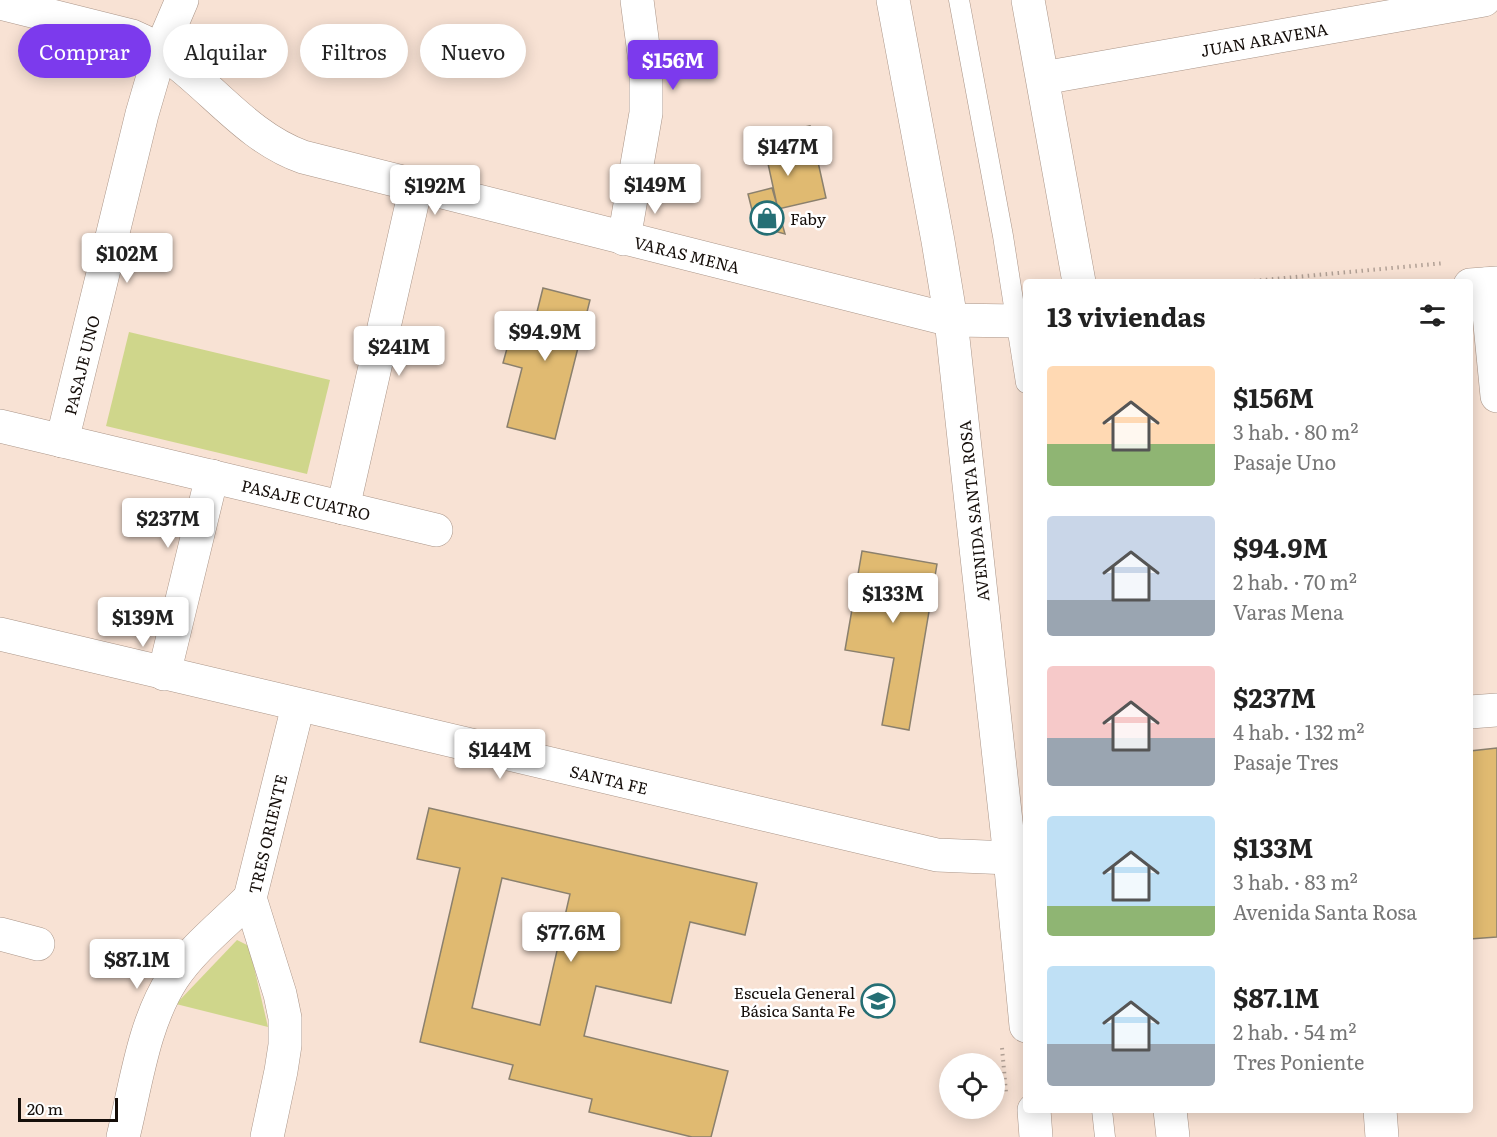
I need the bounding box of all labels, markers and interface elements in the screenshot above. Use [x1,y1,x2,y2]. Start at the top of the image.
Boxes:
street label: JUAN ARAVENA [1199,16,1330,62]
chip: Comprar [18,24,151,78]
chip: Alquilar [163,24,288,78]
chip: Filtros [300,24,408,78]
chip: Nuevo [420,24,526,78]
pin: $156M [631,40,715,91]
text: $156M [642,44,704,74]
pin: $147M [746,126,830,177]
text: $147M [757,130,819,160]
pin: $149M [613,164,697,215]
pin: $192M [393,165,477,216]
text: $149M [624,168,686,198]
text: $192M [404,169,466,199]
shop icon: Faby [749,200,785,236]
place label: Faby [790,206,827,230]
street label: VARAS MENA [632,229,743,279]
pin: $102M [85,233,169,284]
text: $102M [96,237,158,267]
text: 13 viviendas [1047,296,1205,335]
icon: filters [1416,299,1449,332]
pin: $94.9M [496,311,594,362]
street label: PASAJE UNO [57,313,105,417]
text: $94.9M [508,315,582,345]
pin: $241M [357,326,441,377]
text: $241M [368,330,430,360]
text: $156M [1233,377,1314,416]
icon: home [1095,390,1167,462]
text: 3 hab. · 80 m² [1233,416,1358,446]
street label: AVENIDA SANTA ROSA [952,419,994,603]
text: Pasaje Uno [1233,446,1336,476]
street label: PASAJE CUATRO [239,472,373,526]
pin: $237M [126,498,210,549]
text: $237M [136,502,200,532]
text: $94.9M [1233,527,1328,566]
icon: home [1095,540,1167,612]
text: 2 hab. · 70 m² [1233,566,1357,596]
pin: $133M [851,573,935,624]
text: $133M [862,577,924,607]
text: Varas Mena [1233,596,1344,626]
pin: $139M [101,597,185,648]
text: $139M [112,601,174,631]
text: $237M [1233,677,1316,716]
icon: home [1095,690,1167,762]
text: 4 hab. · 132 m² [1233,716,1365,746]
pin: $144M [458,729,542,780]
text: $144M [468,733,532,763]
text: Pasaje Tres [1233,746,1338,776]
street label: SANTA FE [568,758,650,800]
street label: TRES ORIENTE [242,772,292,896]
text: $133M [1233,827,1313,866]
icon: home [1095,840,1167,912]
text: 3 hab. · 83 m² [1233,866,1358,896]
text: Avenida Santa Rosa [1233,896,1417,926]
pin: $77.6M [522,912,620,963]
text: $77.6M [536,916,606,946]
pin: $87.1M [88,939,186,990]
text: $87.1M [104,943,170,973]
text: $87.1M [1233,977,1320,1016]
place label: Escuela General Básica Santa Fe [734,980,855,1022]
school or university icon: Escuela General Básica Santa Fe [860,983,896,1019]
icon: home [1095,990,1167,1062]
text: 2 hab. · 54 m² [1233,1016,1356,1046]
text: Tres Poniente [1233,1046,1364,1076]
map controls [939,1053,1005,1119]
button: locate [939,1053,1005,1119]
scale bar [18,1095,118,1122]
text: 20 m [27,1096,63,1120]

